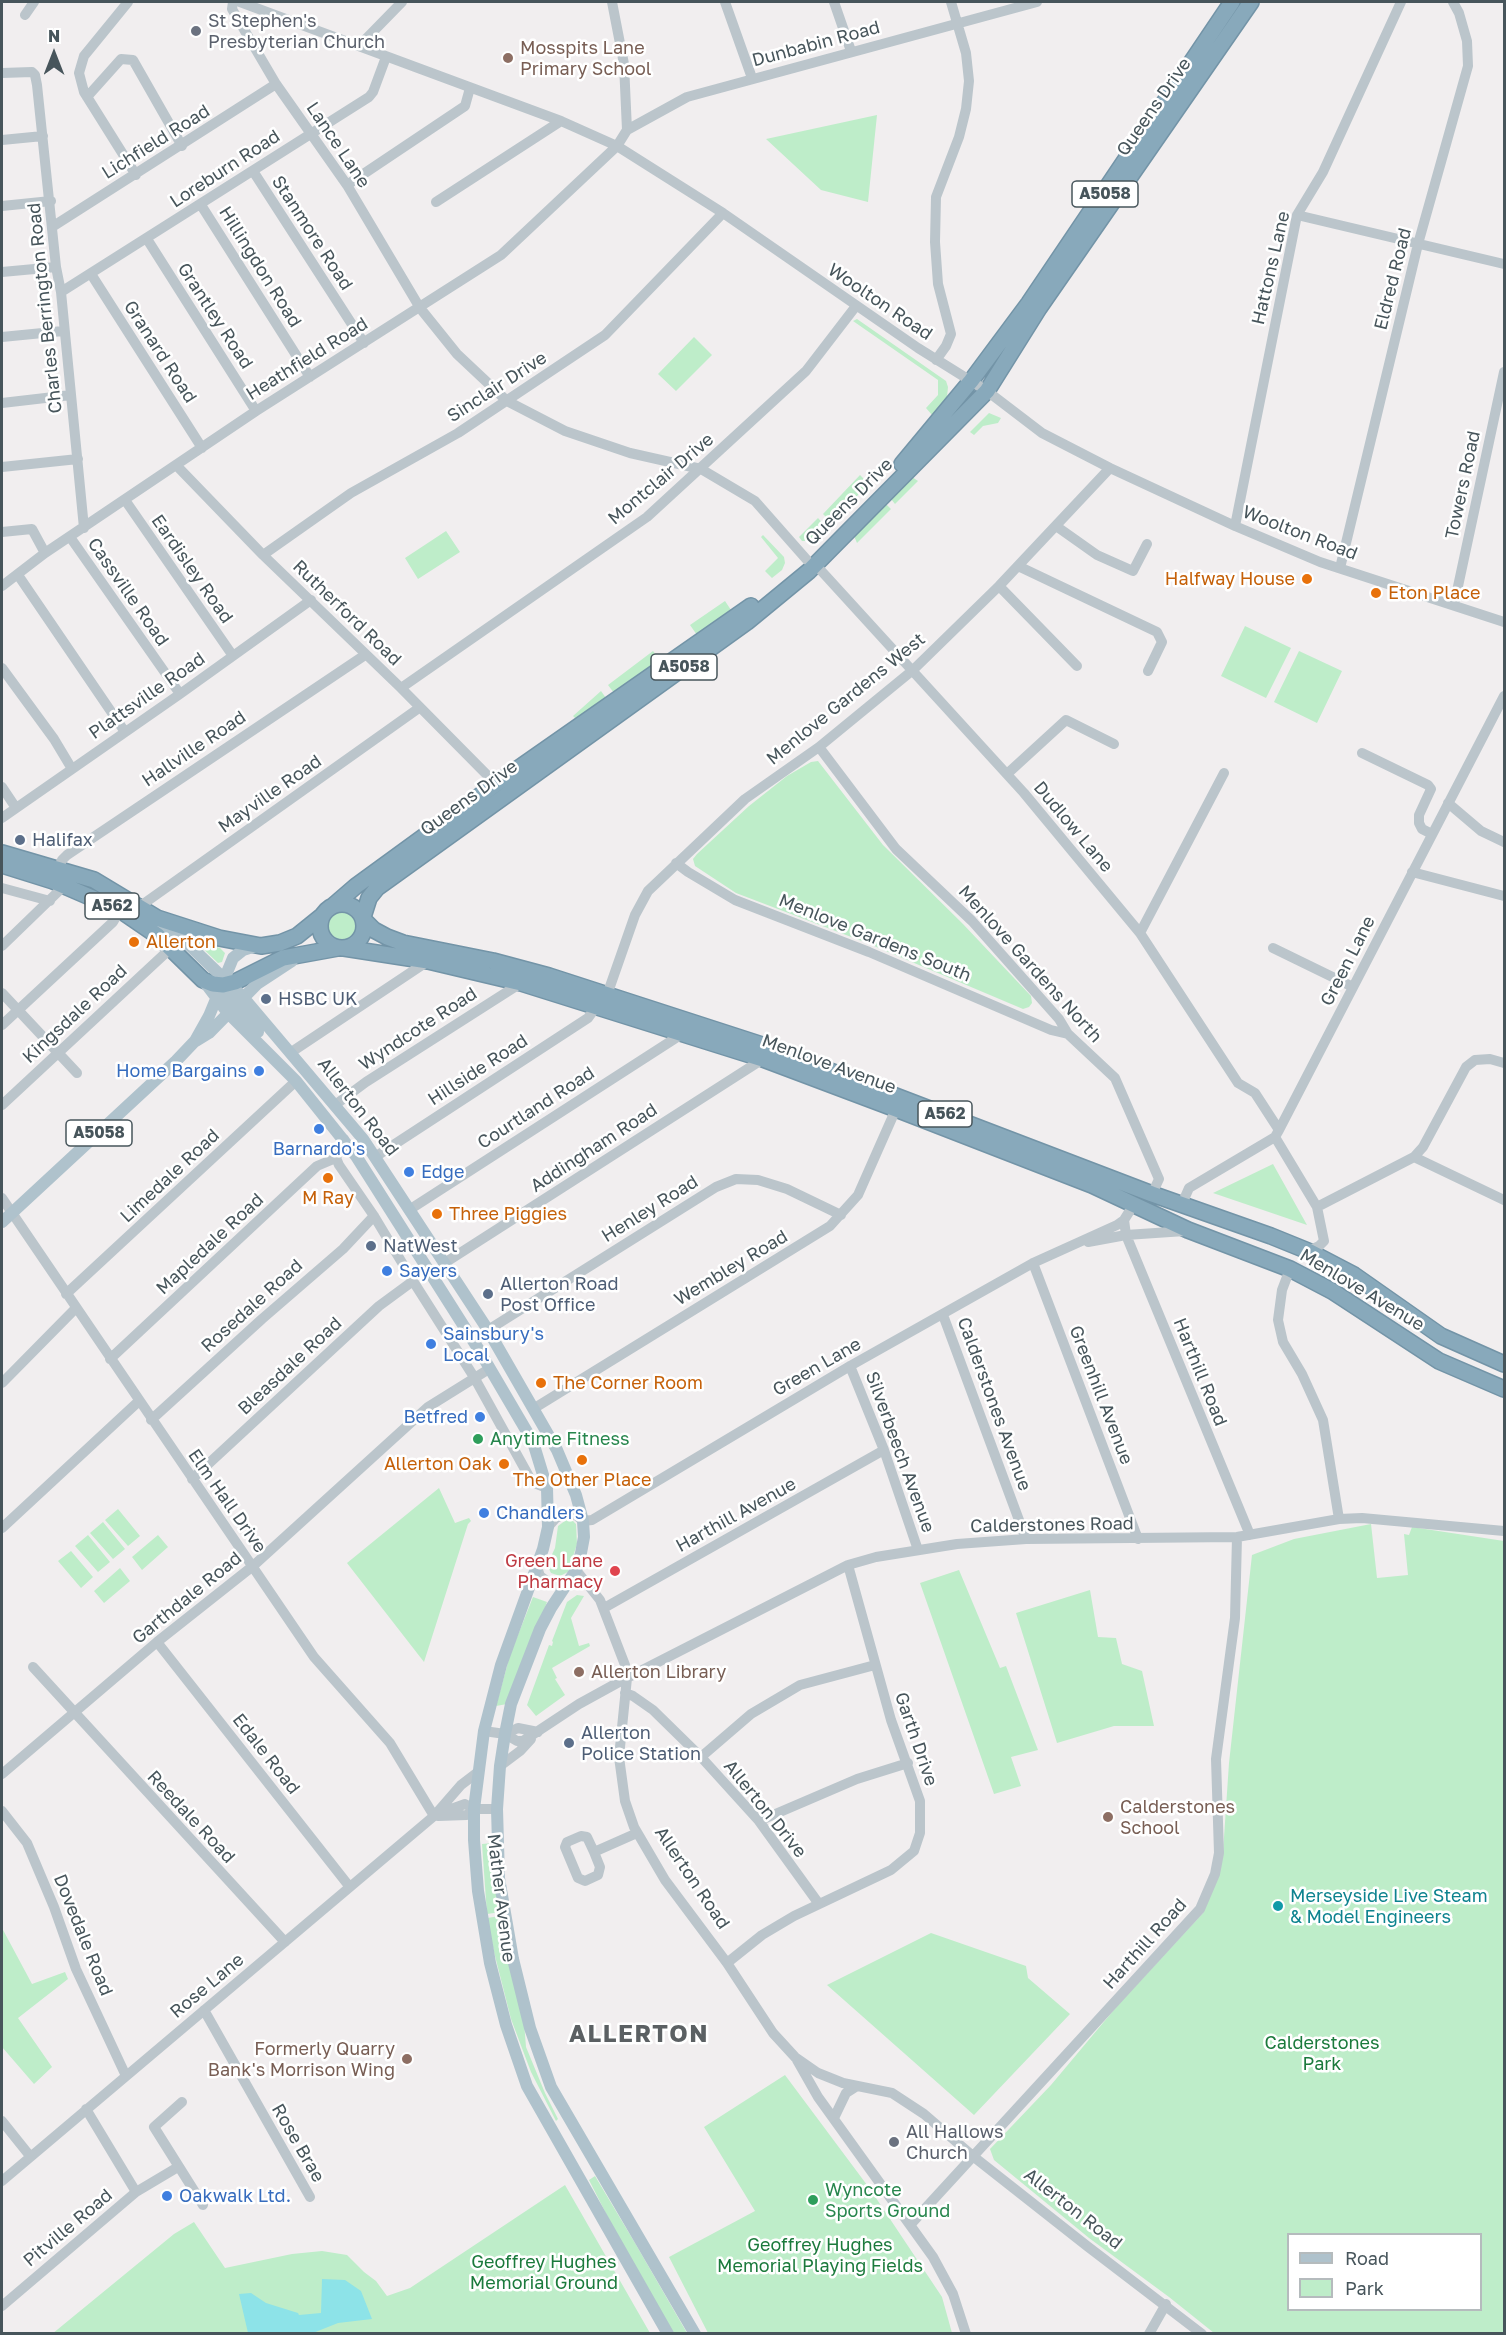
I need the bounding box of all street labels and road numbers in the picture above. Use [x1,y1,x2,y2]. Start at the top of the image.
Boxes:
street label: Dunbabin Road [750,17,882,71]
street label: Queens Drive [1112,54,1196,160]
street label: Lance Lane [301,98,375,192]
street label: Lichfield Road [98,100,214,184]
street label: Loreburn Road [166,125,284,213]
street label: Stanmore Road [267,172,357,294]
road number: A5058 [1072,181,1138,207]
street label: Charles Berrington Road [23,202,67,414]
street label: Hillingdon Road [214,203,306,331]
street label: Hattons Lane [1247,209,1295,327]
street label: Eldred Road [1370,226,1416,332]
street label: Grantley Road [173,259,257,373]
street label: Woolton Road [824,259,936,345]
street label: Granard Road [119,297,201,407]
street label: Heathfield Road [242,313,372,405]
street label: Sinclair Drive [443,347,551,427]
street label: Montclair Drive [604,429,718,529]
street label: Towers Road [1441,429,1485,541]
street label: Queens Drive [801,454,897,550]
street label: Woolton Road [1240,501,1360,565]
street label: Eardisley Road [147,511,237,627]
street label: Cassville Road [83,534,173,650]
street label: Rutherford Road [288,556,406,670]
street label: Menlove Gardens West [762,628,930,770]
street label: Plattsville Road [85,648,209,744]
road number: A5058 [651,654,717,680]
street label: Hallville Road [138,706,250,792]
street label: Mayville Road [214,750,326,838]
street label: Queens Drive [416,756,522,840]
street label: Dudlow Lane [1029,777,1117,877]
street label: Menlove Gardens North [954,881,1106,1047]
street label: Menlove Gardens South [776,890,974,986]
road number: A562 [85,893,139,919]
street label: Green Lane [1316,912,1380,1010]
street label: Kingsdale Road [18,960,132,1068]
street label: Wyndcote Road [355,983,481,1075]
street label: Hillside Road [424,1030,532,1110]
street label: Menlove Avenue [759,1030,899,1098]
street label: Allerton Road [313,1054,403,1160]
street label: Courtland Road [473,1062,599,1154]
street label: Addingham Road [527,1099,661,1197]
road number: A562 [918,1101,972,1127]
road number: A5058 [66,1120,132,1146]
street label: Limedale Road [116,1125,224,1227]
street label: Henley Road [598,1171,702,1247]
street label: Mapledale Road [152,1189,268,1299]
street label: Wembley Road [670,1226,792,1310]
street label: Menlove Avenue [1296,1244,1428,1336]
street label: Rosedale Road [197,1255,307,1357]
street label: Bleasdale Road [234,1313,346,1419]
street label: Calderstones Avenue [953,1314,1035,1494]
street label: Harthill Road [1169,1315,1231,1429]
street label: Greenhill Avenue [1065,1323,1137,1467]
street label: Green Lane [769,1333,865,1401]
street label: Silverbeech Avenue [861,1369,939,1535]
street label: Elm Hall Drive [183,1445,271,1557]
street label: Harthill Avenue [672,1473,800,1557]
street label: Calderstones Road [970,1513,1134,1537]
street label: Garthdale Road [128,1547,246,1649]
street label: Garth Drive [890,1689,942,1789]
street label: Edale Road [228,1709,304,1799]
street label: Allerton Drive [719,1756,811,1862]
street label: Reedale Road [143,1766,239,1868]
street label: Allerton Road [650,1823,734,1933]
street label: Mather Avenue [482,1833,520,1963]
street label: Dovedale Road [49,1871,117,1999]
street label: Harthill Road [1099,1894,1191,1994]
street label: Rose Lane [166,1949,248,2023]
street label: Rose Brae [267,2100,329,2186]
street label: Allerton Road [1020,2164,1126,2254]
street label: Pitville Road [19,2185,117,2271]

